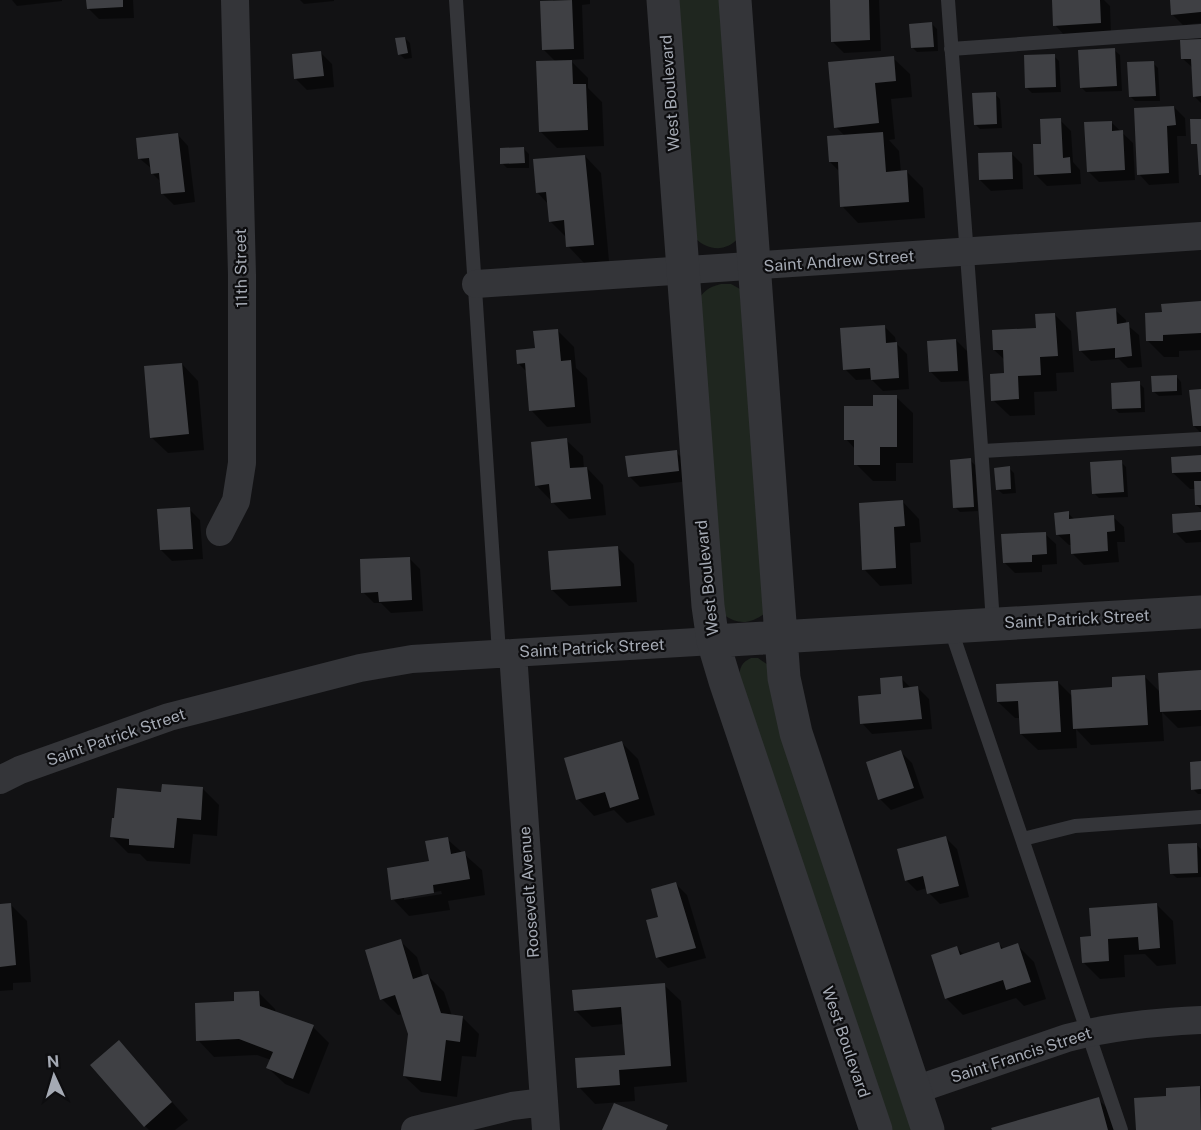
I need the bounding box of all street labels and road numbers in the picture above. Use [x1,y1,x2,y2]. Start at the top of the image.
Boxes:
street label: West Boulevard [656,34,684,152]
street label: 11th Street [231,228,251,308]
street label: Saint Andrew Street [763,246,915,276]
street label: West Boulevard [691,519,723,637]
street label: Saint Patrick Street [1004,606,1150,632]
street label: Saint Patrick Street [519,635,665,661]
street label: Saint Patrick Street [44,704,188,770]
street label: Roosevelt Avenue [515,826,543,958]
street label: West Boulevard [818,984,874,1100]
street label: Saint Francis Street [948,1023,1094,1087]

